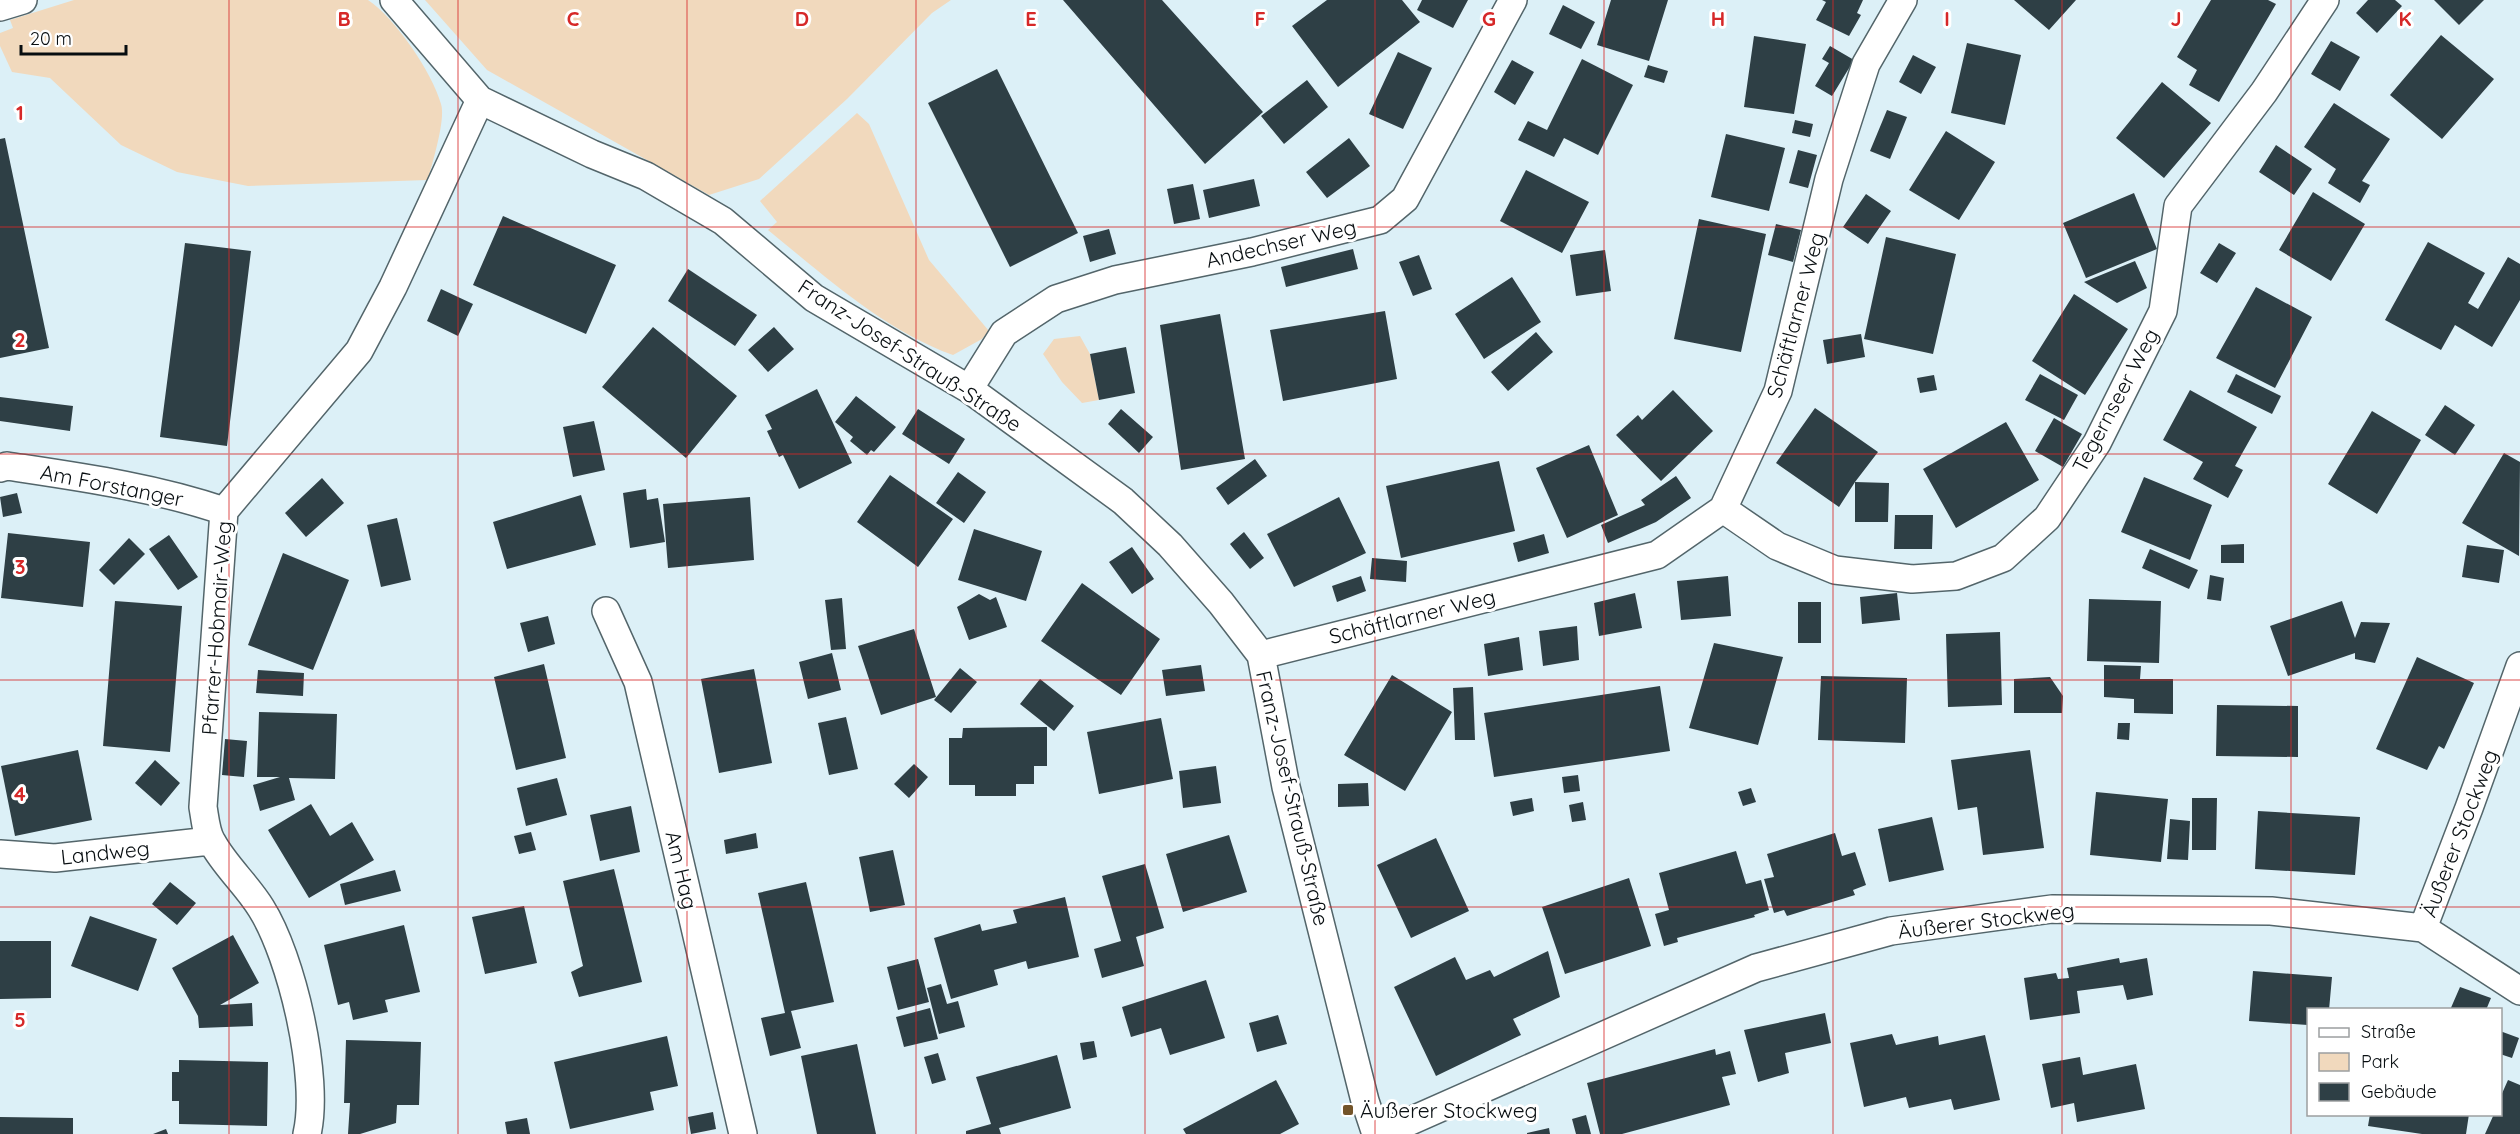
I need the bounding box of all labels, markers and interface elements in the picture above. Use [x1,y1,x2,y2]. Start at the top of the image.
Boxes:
text: B [337,6,351,31]
text: C [567,6,580,31]
text: D [795,6,809,31]
text: E [1025,6,1037,31]
text: F [1254,6,1266,31]
text: G [1482,6,1496,31]
text: H [1711,6,1725,31]
text: I [1944,6,1950,31]
text: J [2170,6,2182,31]
text: K [2398,6,2412,31]
scale bar [21,18,126,56]
text: 20 m [30,27,72,50]
text: 1 [16,100,24,125]
street label: Andechser Weg [1203,213,1359,273]
street label: Schäftlarner Weg [1760,229,1830,401]
street label: Franz-Josef-Strauß-Straße [793,273,1027,437]
street label: Tegernseer Weg [2066,324,2164,476]
text: 2 [14,327,26,352]
street label: Am Forstanger [38,458,186,512]
street label: Pfarrer-Hobmair-Weg [196,520,236,736]
text: 3 [15,554,25,579]
street label: Schäftlarner Weg [1326,583,1498,649]
street label: Franz-Josef-Strauß-Straße [1251,668,1335,928]
street label: Äußerer Stockweg [2415,745,2503,921]
text: 4 [14,781,26,806]
street label: Am Hag [660,828,704,912]
street label: Landweg [59,834,151,870]
street label: Äußerer Stockweg [1896,896,2076,944]
text: 5 [14,1007,26,1032]
legend [2307,1008,2502,1116]
text: Straße [2361,1020,2416,1043]
text: Park [2361,1050,2399,1073]
text: Gebäude [2361,1080,2437,1103]
place label: Äußerer Stockweg [1360,1097,1538,1123]
marker: Äußerer Stockweg [1341,1103,1355,1117]

